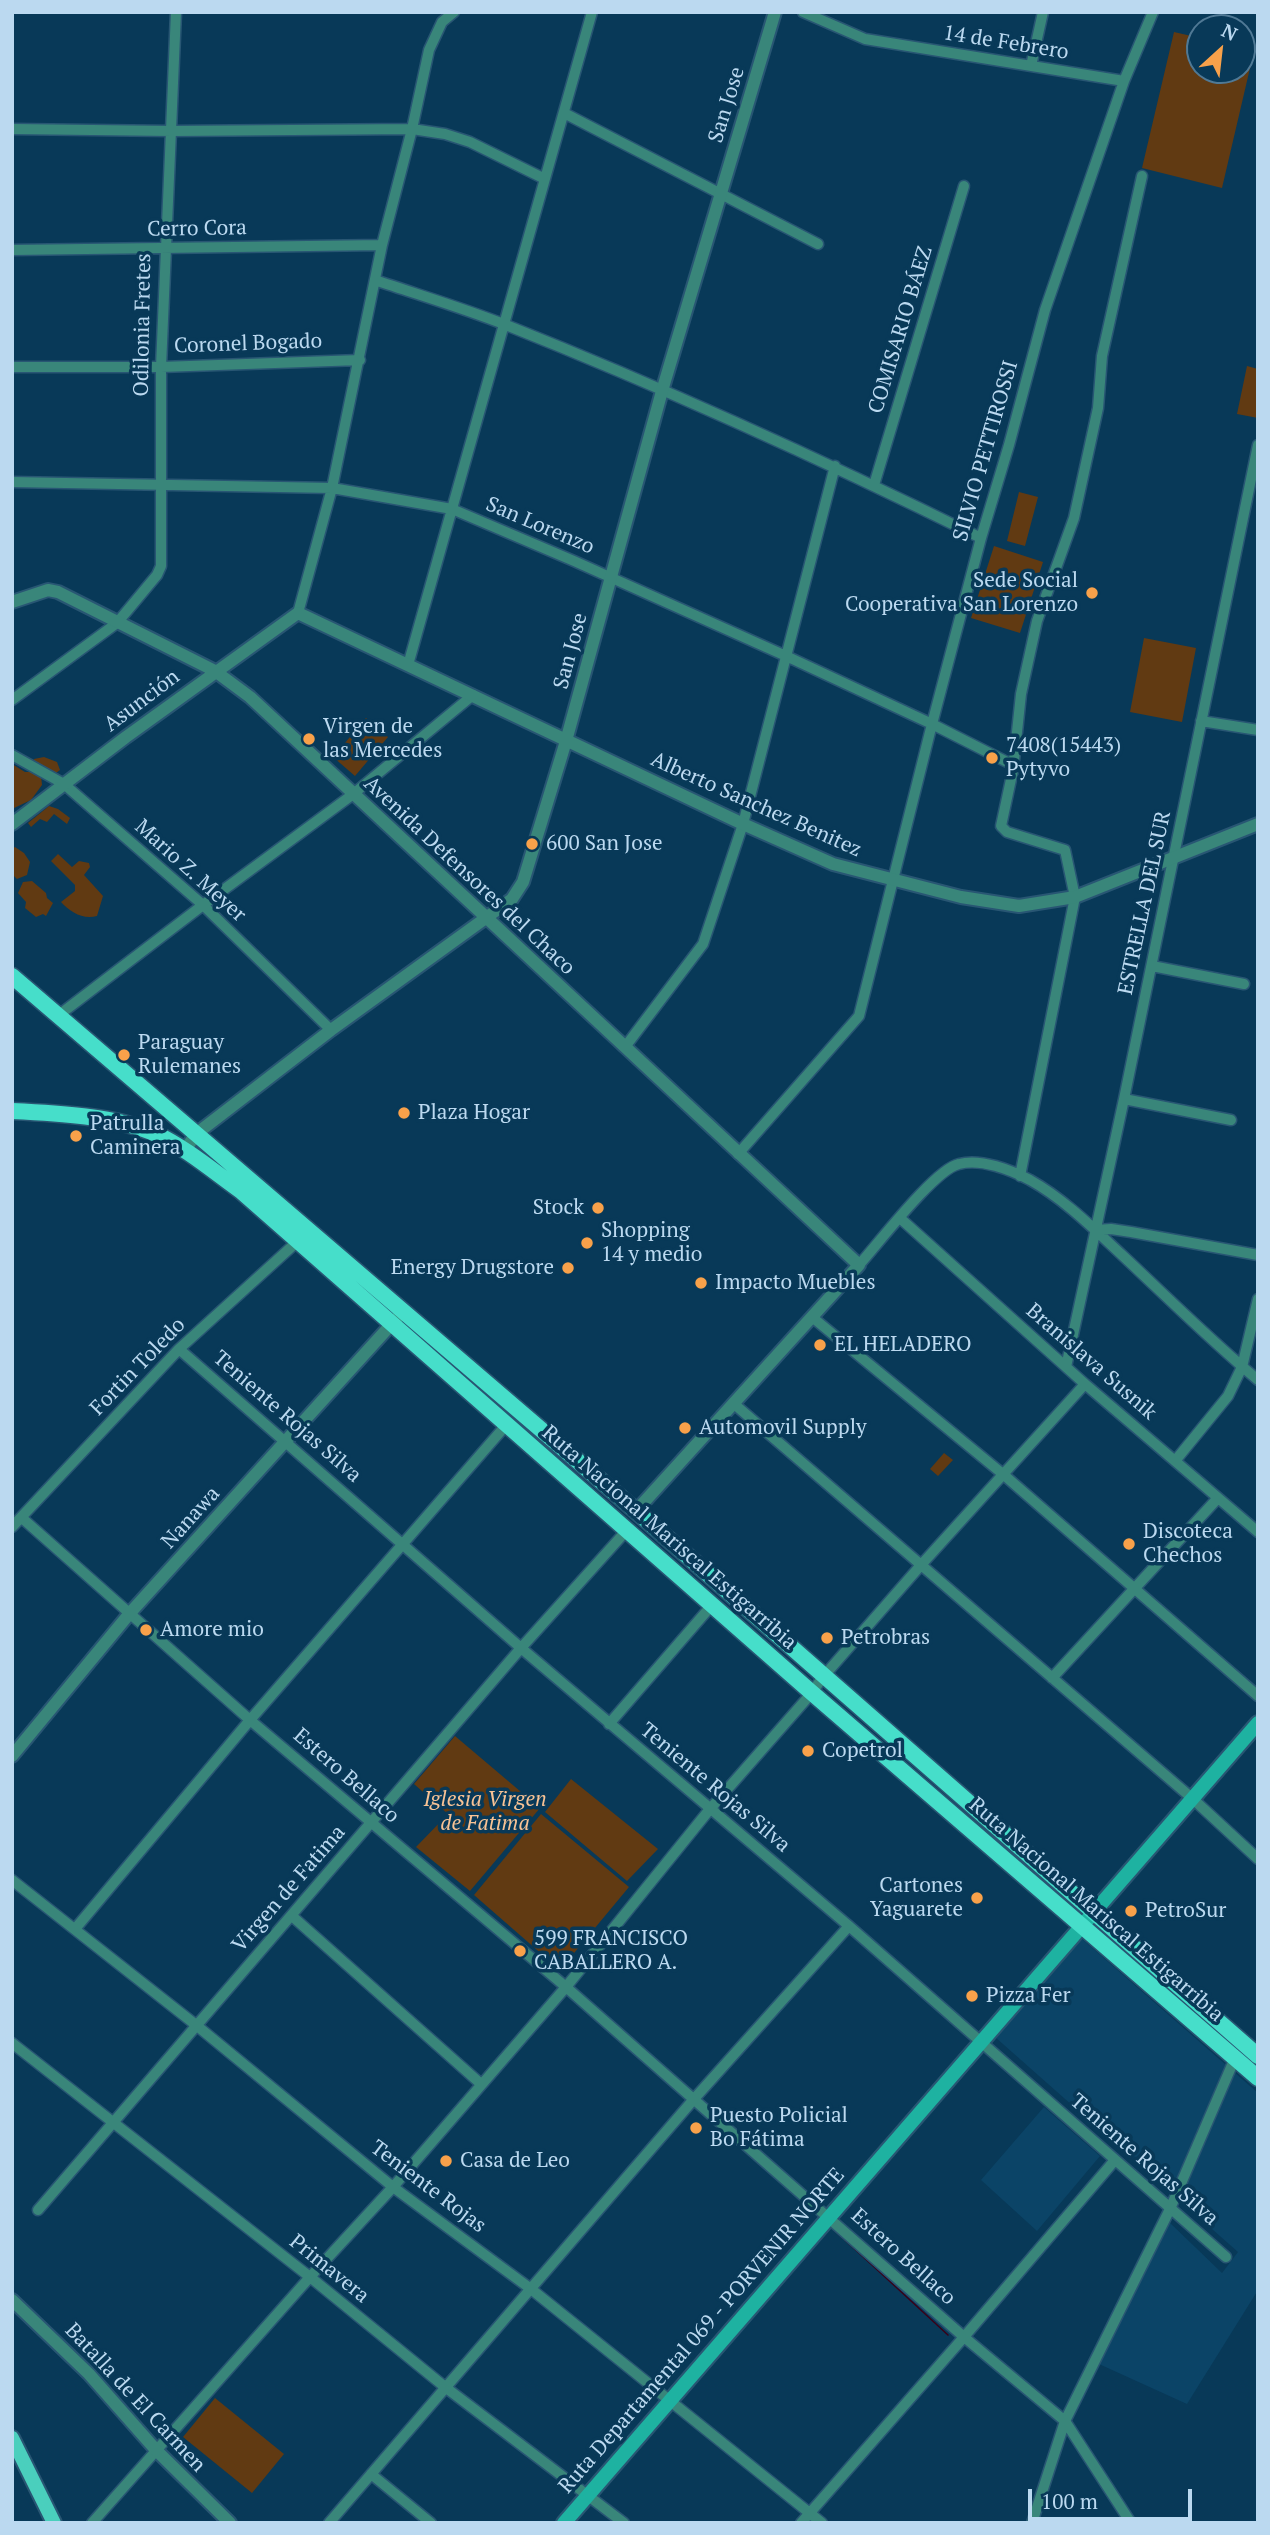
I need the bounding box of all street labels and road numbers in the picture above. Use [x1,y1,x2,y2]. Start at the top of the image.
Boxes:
street label: 14 de Febrero [942,21,1070,65]
street label: San Jose [704,64,750,146]
street label: Cerro Cora [147,216,247,242]
street label: COMISARIO BÁEZ [864,243,938,417]
street label: Odilonia Fretes [129,253,157,397]
street label: Coronel Bogado [173,329,323,359]
street label: SILVIO PETTIROSSI [948,358,1024,544]
street label: San Lorenzo [482,492,598,560]
street label: San Jose [549,610,593,692]
street label: Asunción [99,664,185,738]
street label: Alberto Sanchez Benitez [647,747,865,863]
street label: Avenida Defensores del Chaco [358,771,580,981]
street label: ESTRELLA DEL SUR [1113,809,1177,997]
street label: Mario Z. Meyer [129,814,251,928]
street label: Branislava Susnik [1021,1298,1161,1426]
street label: Fortin Toledo [85,1313,191,1421]
street label: Teniente Rojas Silva [208,1346,366,1488]
street label: Ruta Nacional Mariscal Estigarribia [537,1421,801,1655]
street label: Nanawa [157,1482,225,1554]
street label: Teniente Rojas Silva [635,1718,795,1858]
street label: Estero Bellaco [288,1723,404,1829]
street label: Ruta Nacional Mariscal Estigarribia [964,1793,1228,2027]
street label: Virgen de Fatima [227,1820,351,1958]
street label: Teniente Rojas Silva [1065,2089,1223,2231]
street label: Teniente Rojas [365,2135,491,2239]
street label: Ruta Departamental 069 - PORVENIR NORTE [554,2163,850,2499]
street label: Estero Bellaco [845,2203,961,2311]
street label: Primavera [284,2229,374,2309]
street label: Batalla de El Carmen [59,2318,211,2478]

